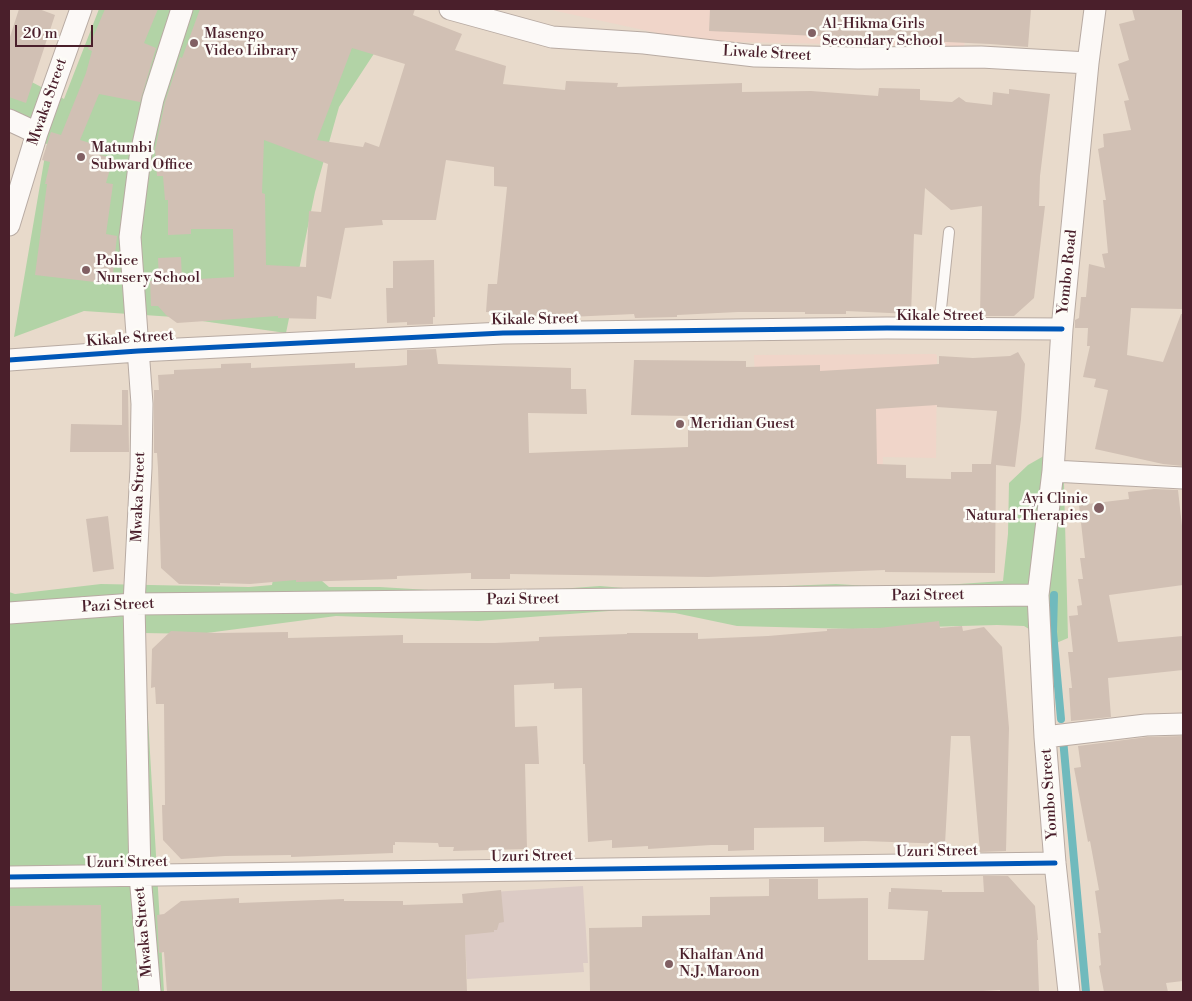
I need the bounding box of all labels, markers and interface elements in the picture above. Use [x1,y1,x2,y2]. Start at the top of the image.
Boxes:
scale bar [18,15,95,47]
place label: Al-Hikma Girls Secondary School [822,15,943,50]
text: 20 m [23,24,58,43]
place label: Masengo Video Library [204,25,298,60]
marker: Al-Hikma Girls Secondary School [806,27,818,39]
marker: Masengo Video Library [188,37,200,49]
street label: Liwale Street [722,43,812,65]
street label: Mwaka Street [25,56,71,148]
place label: Matumbi Subward Office [91,139,193,174]
marker: Matumbi Subward Office [75,151,87,163]
street label: Yombo Road [1055,229,1081,315]
place label: Police Nursery School [96,252,200,287]
marker: Police Nursery School [80,264,92,276]
street label: Kikale Street [896,307,984,325]
street label: Kikale Street [491,310,579,330]
street label: Kikale Street [86,327,174,351]
place label: Meridian Guest [690,415,795,433]
marker: Meridian Guest [674,418,686,430]
street label: Mwaka Street [128,451,150,543]
place label: Ayi Clinic Natural Therapies [966,490,1088,525]
marker: Ayi Clinic Natural Therapies [1092,501,1106,515]
street label: Pazi Street [891,586,965,606]
street label: Pazi Street [486,590,560,610]
street label: Pazi Street [81,595,155,617]
street label: Yombo Street [1038,748,1062,840]
street label: Uzuri Street [896,842,978,862]
street label: Uzuri Street [491,847,573,867]
street label: Uzuri Street [86,853,168,873]
street label: Mwaka Street [131,886,157,978]
place label: Khalfan And N.J. Maroon [679,946,764,981]
marker: Khalfan And N.J. Maroon [663,958,675,970]

